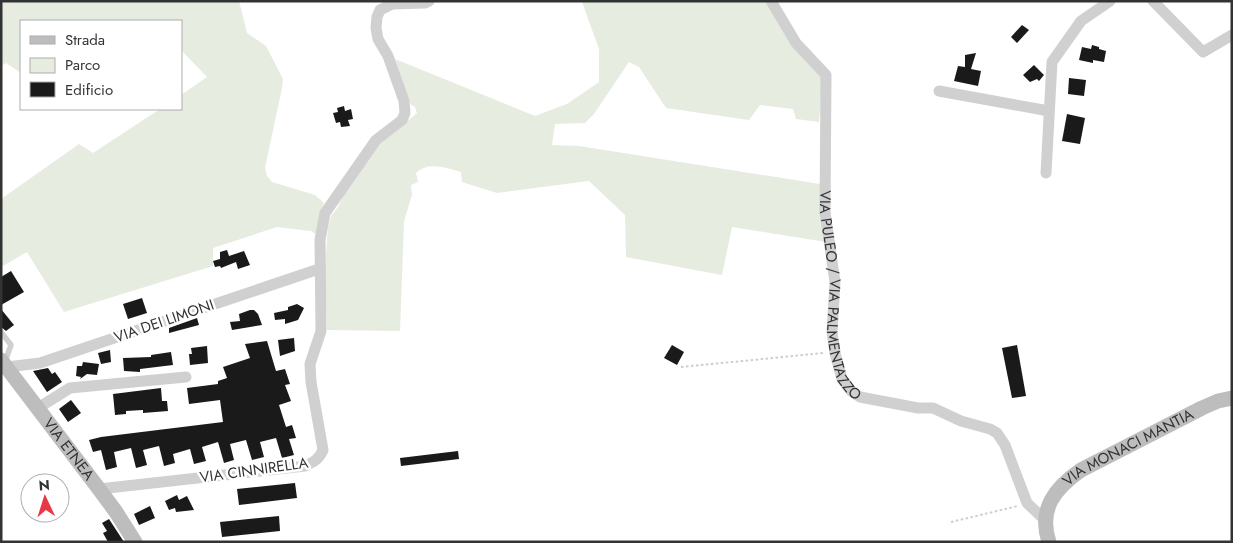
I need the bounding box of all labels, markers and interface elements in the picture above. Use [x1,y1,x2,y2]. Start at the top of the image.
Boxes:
legend [20,20,182,110]
text: Strada [65,29,105,51]
text: Parco [65,54,100,76]
text: Edificio [65,79,113,101]
street label: VIA PULEO / VIA PALMENTAZZO [814,190,866,406]
street label: VIA DEI LIMONI [111,294,217,348]
street label: VIA MONACI MANTIA [1057,403,1197,491]
street label: VIA ETNEA [41,415,99,485]
street label: VIA CINNIRELLA [198,451,310,489]
north arrow [20,473,70,523]

